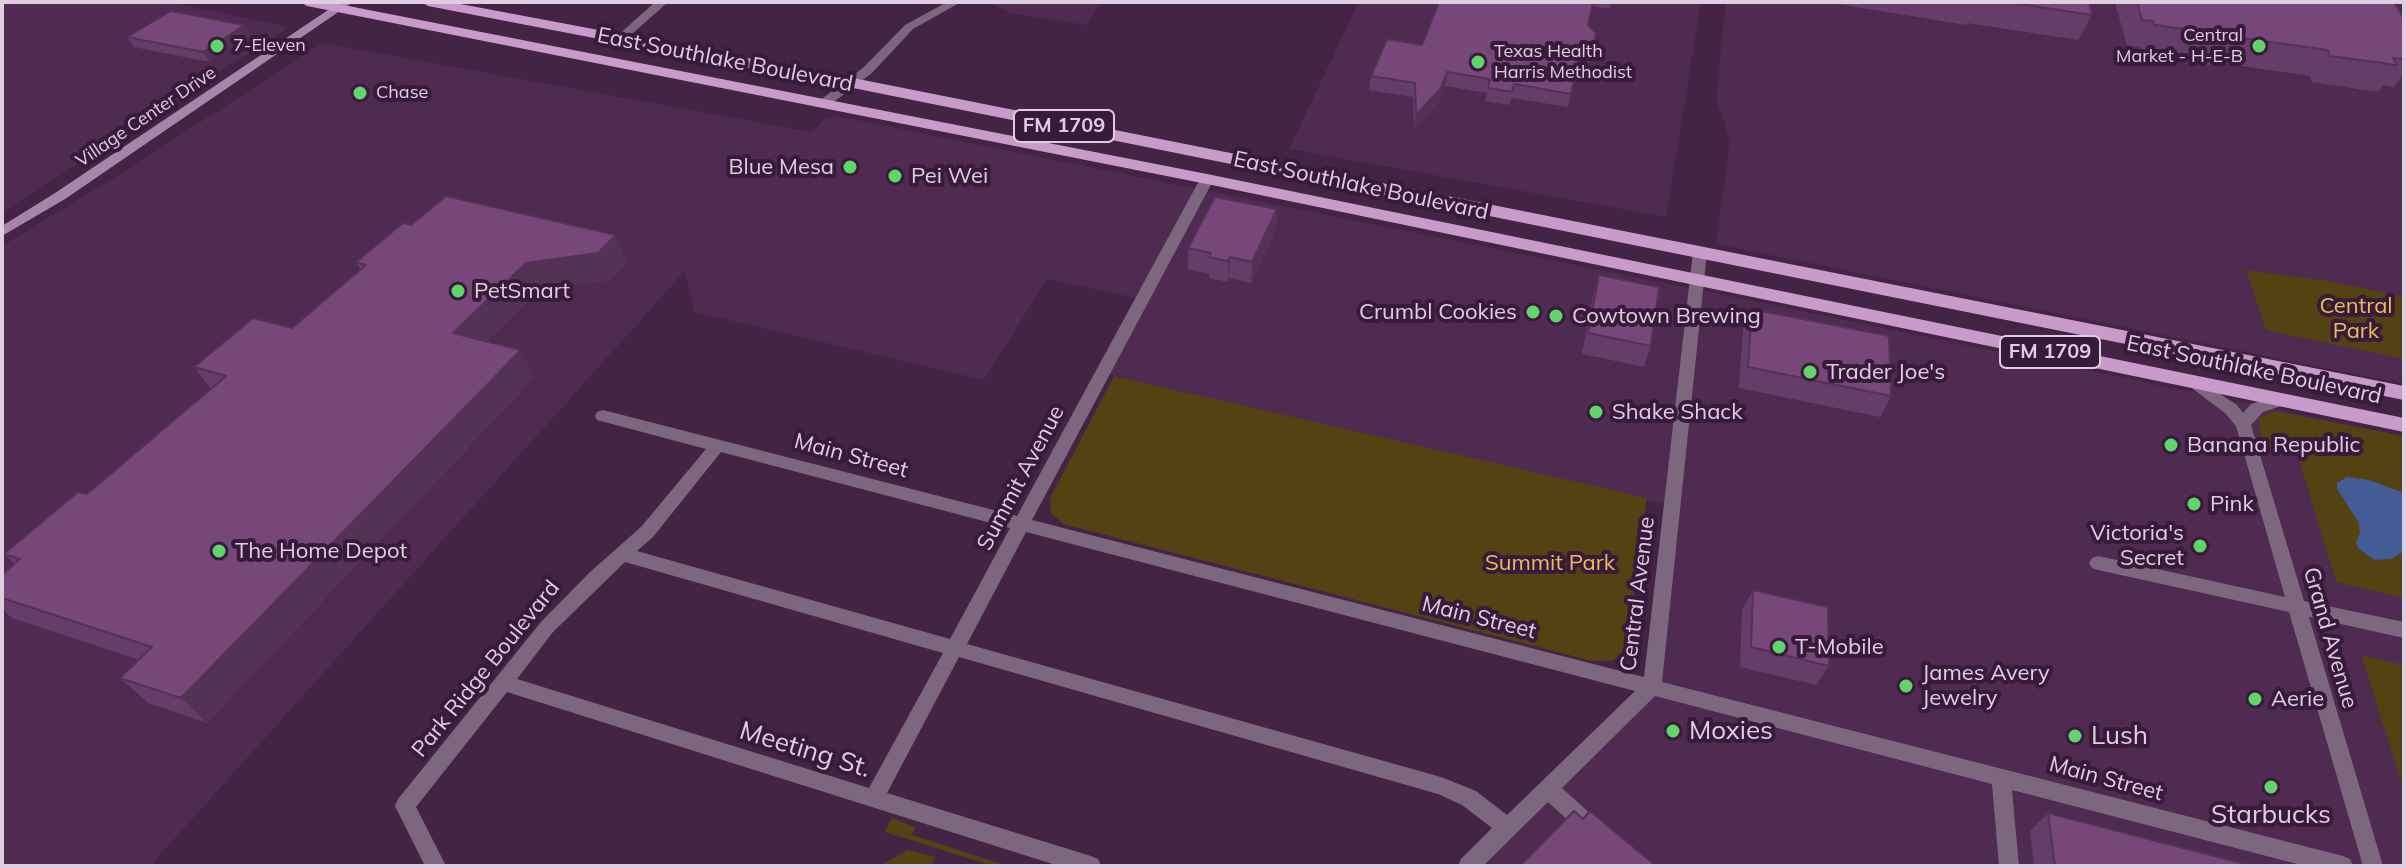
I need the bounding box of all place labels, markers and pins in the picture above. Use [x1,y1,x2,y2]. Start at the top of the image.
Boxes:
place label: Central Market - H-E-B [2116,25,2243,68]
place label: 7-Eleven [233,35,306,57]
marker: 7-Eleven [208,37,226,55]
marker: Central Market - H-E-B [2250,37,2268,55]
place label: Texas Health Harris Methodist [1494,41,1632,84]
marker: Texas Health Harris Methodist [1469,53,1487,71]
place label: Chase [376,82,428,104]
marker: Chase [351,84,369,102]
place label: Blue Mesa [728,154,834,180]
marker: Blue Mesa [841,158,859,176]
place label: Pei Wei [911,163,988,189]
marker: Pei Wei [886,167,904,185]
place label: PetSmart [474,278,570,304]
marker: PetSmart [449,282,467,300]
place label: Crumbl Cookies [1359,299,1517,325]
marker: Crumbl Cookies [1524,303,1542,321]
place label: Cowtown Brewing [1572,303,1761,329]
marker: Cowtown Brewing [1547,307,1565,325]
place label: Trader Joe's [1826,359,1945,385]
marker: Trader Joe's [1801,363,1819,381]
place label: Shake Shack [1612,399,1743,425]
marker: Shake Shack [1587,403,1605,421]
place label: Banana Republic [2187,432,2360,458]
marker: Banana Republic [2162,436,2180,454]
place label: Pink [2210,491,2254,517]
marker: Pink [2185,495,2203,513]
place label: Victoria's Secret [2090,520,2184,572]
marker: Victoria's Secret [2191,537,2209,555]
place label: The Home Depot [235,538,407,564]
marker: The Home Depot [210,542,228,560]
place label: T-Mobile [1795,634,1884,660]
marker: T-Mobile [1770,638,1788,656]
place label: James Avery Jewelry [1922,660,2050,712]
marker: James Avery Jewelry [1897,677,1915,695]
place label: Aerie [2271,686,2324,712]
marker: Aerie [2246,690,2264,708]
place label: Moxies [1689,715,1773,747]
place label: Lush [2091,720,2148,752]
marker: Moxies [1664,722,1682,740]
marker: Lush [2066,727,2084,745]
marker: Starbucks [2262,778,2280,796]
place label: Starbucks [2211,799,2331,831]

